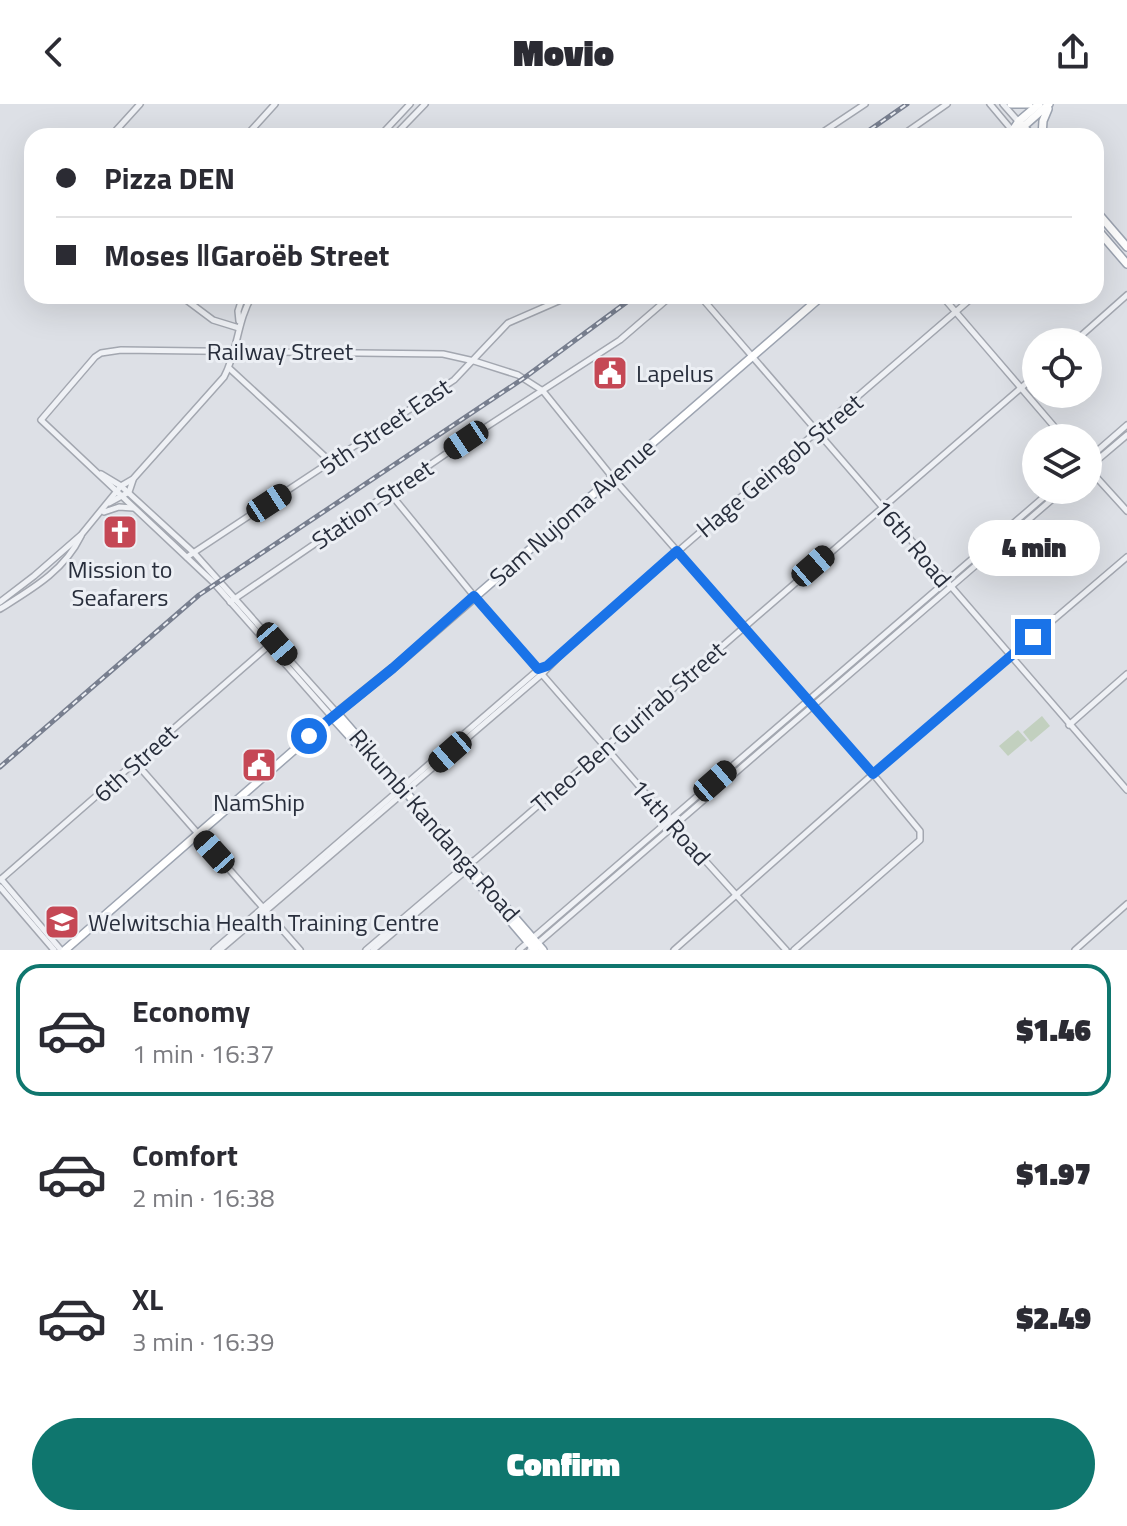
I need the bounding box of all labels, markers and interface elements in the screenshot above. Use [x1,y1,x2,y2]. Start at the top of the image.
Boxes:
text: Movio [513,25,614,80]
icon: back [32,30,76,74]
icon: share [1051,30,1095,74]
text: Pizza DEN [104,155,235,201]
text: Moses ǁGaroëb Street [104,232,389,278]
map controls [1022,328,1102,504]
button: locate [1022,328,1102,408]
street label: Railway Street [207,333,354,369]
public building icon: Lapelus [591,354,629,392]
place label: Lapelus [636,355,714,391]
street label: 5th Street East [312,368,459,483]
street label: Hage Geingob Street [688,384,871,546]
car [439,417,493,463]
button: layers [1022,424,1102,504]
street label: Sam Nujoma Avenue [481,430,663,594]
street label: Station Street [304,450,440,558]
car [242,480,296,526]
street label: 16th Road [865,491,961,595]
church icon: Mission to Seafarers [101,513,139,551]
callout: 4 min [967,521,1099,577]
text: 4 min [1002,528,1066,567]
car [787,541,839,591]
place label: Mission to Seafarers [68,551,172,615]
car [252,618,302,670]
route end [1015,619,1051,655]
street label: Theo-Ben Gurirab Street [523,632,733,822]
street label: 6th Street [85,715,185,810]
route start [291,718,327,754]
street label: Rikumbi Kandanga Road [341,721,529,929]
car [424,727,476,777]
public building icon: NamShip [240,746,278,784]
car [689,756,741,806]
street label: 14th Road [622,771,720,873]
place label: NamShip [213,784,305,820]
car [189,826,239,878]
school or university icon: Welwitschia Health Training Centre [43,903,81,941]
place label: Welwitschia Health Training Centre [88,904,439,940]
text: Economy [132,988,250,1034]
icon: car [36,994,108,1066]
text: $1.46 [1017,1007,1091,1053]
text: 1 min · 16:37 [132,1034,275,1073]
text: Comfort [132,1132,238,1178]
icon: car [36,1138,108,1210]
text: $1.97 [1017,1151,1091,1197]
text: 2 min · 16:38 [132,1178,275,1217]
text: XL [132,1276,163,1322]
icon: car [36,1282,108,1354]
text: $2.49 [1017,1295,1091,1341]
text: 3 min · 16:39 [132,1322,275,1361]
button: Confirm [32,1418,1095,1510]

